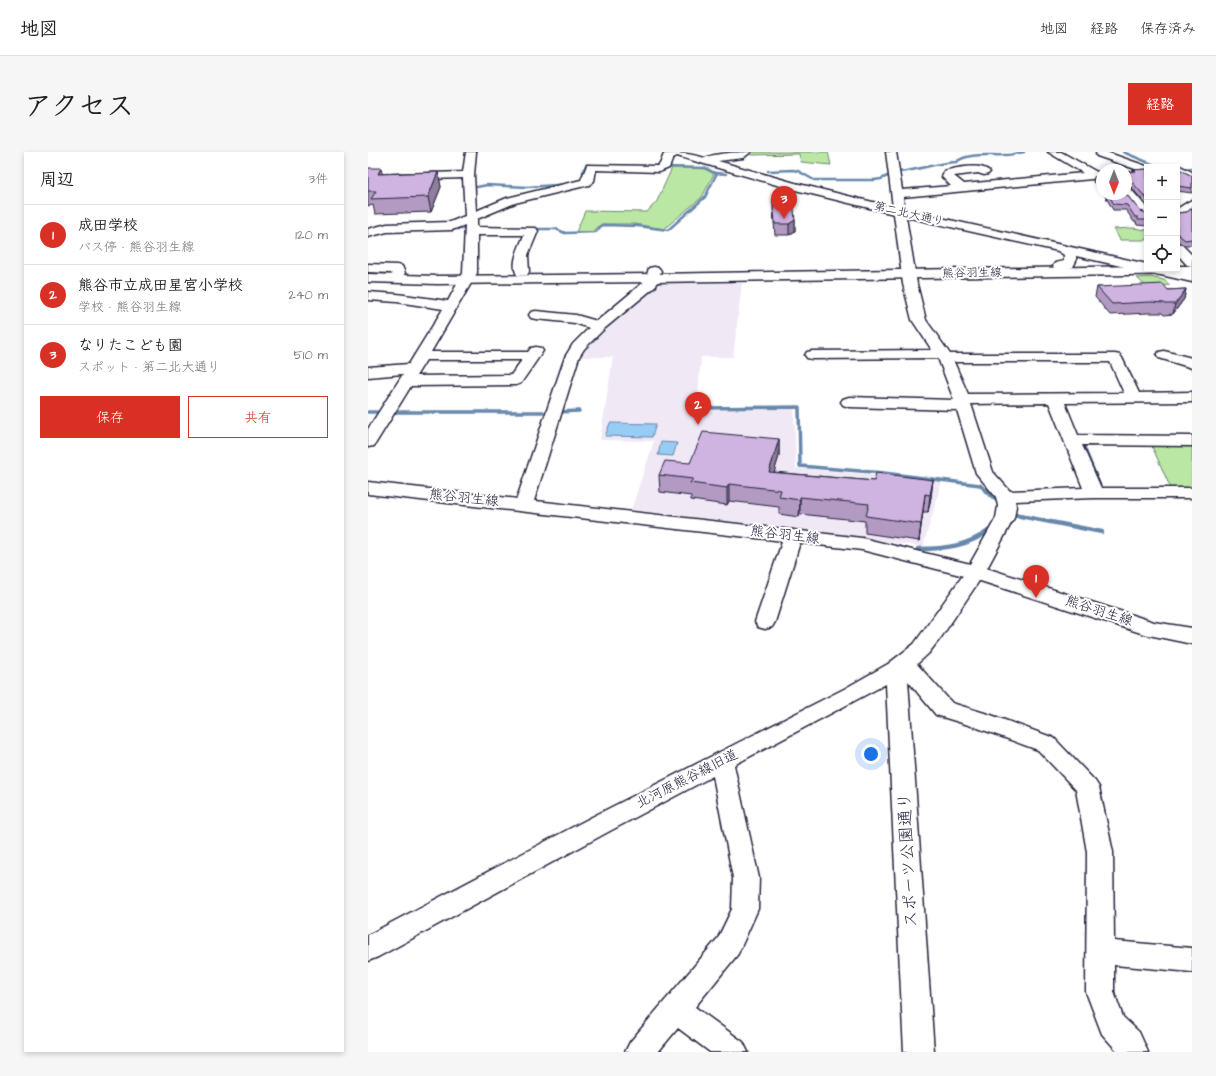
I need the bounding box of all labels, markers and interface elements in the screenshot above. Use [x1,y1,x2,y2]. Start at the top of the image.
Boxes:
text: 地図 [20,16,58,43]
text: 地図 [1040,19,1068,39]
text: 経路 [1090,19,1118,39]
text: 保存済み [1140,19,1196,39]
button: 経路 [1128,83,1192,125]
text: アクセス [24,87,134,126]
north arrow [1096,164,1132,200]
map controls [1144,164,1180,272]
button: + [1144,164,1180,200]
text: 周辺 [40,168,74,192]
text: 3件 [308,170,328,188]
pin: 3 [771,186,797,219]
street label: 第二北大通り [872,198,946,230]
button: − [1144,200,1180,236]
text: 成田学校 [78,215,138,236]
text: 1 [52,226,54,244]
text: 120 m [295,226,328,244]
button: locate [1144,236,1180,272]
text: バス停 · 熊谷羽生線 [78,238,194,256]
street label: 熊谷羽生線 [942,264,1002,282]
text: 熊谷市立成田星宮小学校 [78,275,243,296]
text: 2 [49,286,57,304]
text: 240 m [288,286,328,304]
text: 学校 · 熊谷羽生線 [78,298,181,316]
text: なりたこども園 [78,335,183,356]
text: 3 [50,346,56,364]
text: 510 m [294,346,328,364]
text: スポット · 第二北大通り [78,358,220,376]
pin: 2 [685,392,711,425]
button: 保存 [40,396,180,438]
button: 共有 [188,396,328,438]
street label: 熊谷羽生線 [428,484,500,512]
street label: 熊谷羽生線 [749,521,821,549]
pin: 1 [1023,565,1049,598]
street label: 熊谷羽生線 [1063,591,1135,631]
your location [861,744,881,764]
street label: 北河原熊谷線旧道 [633,745,741,813]
street label: スポーツ公園通り [892,792,924,928]

